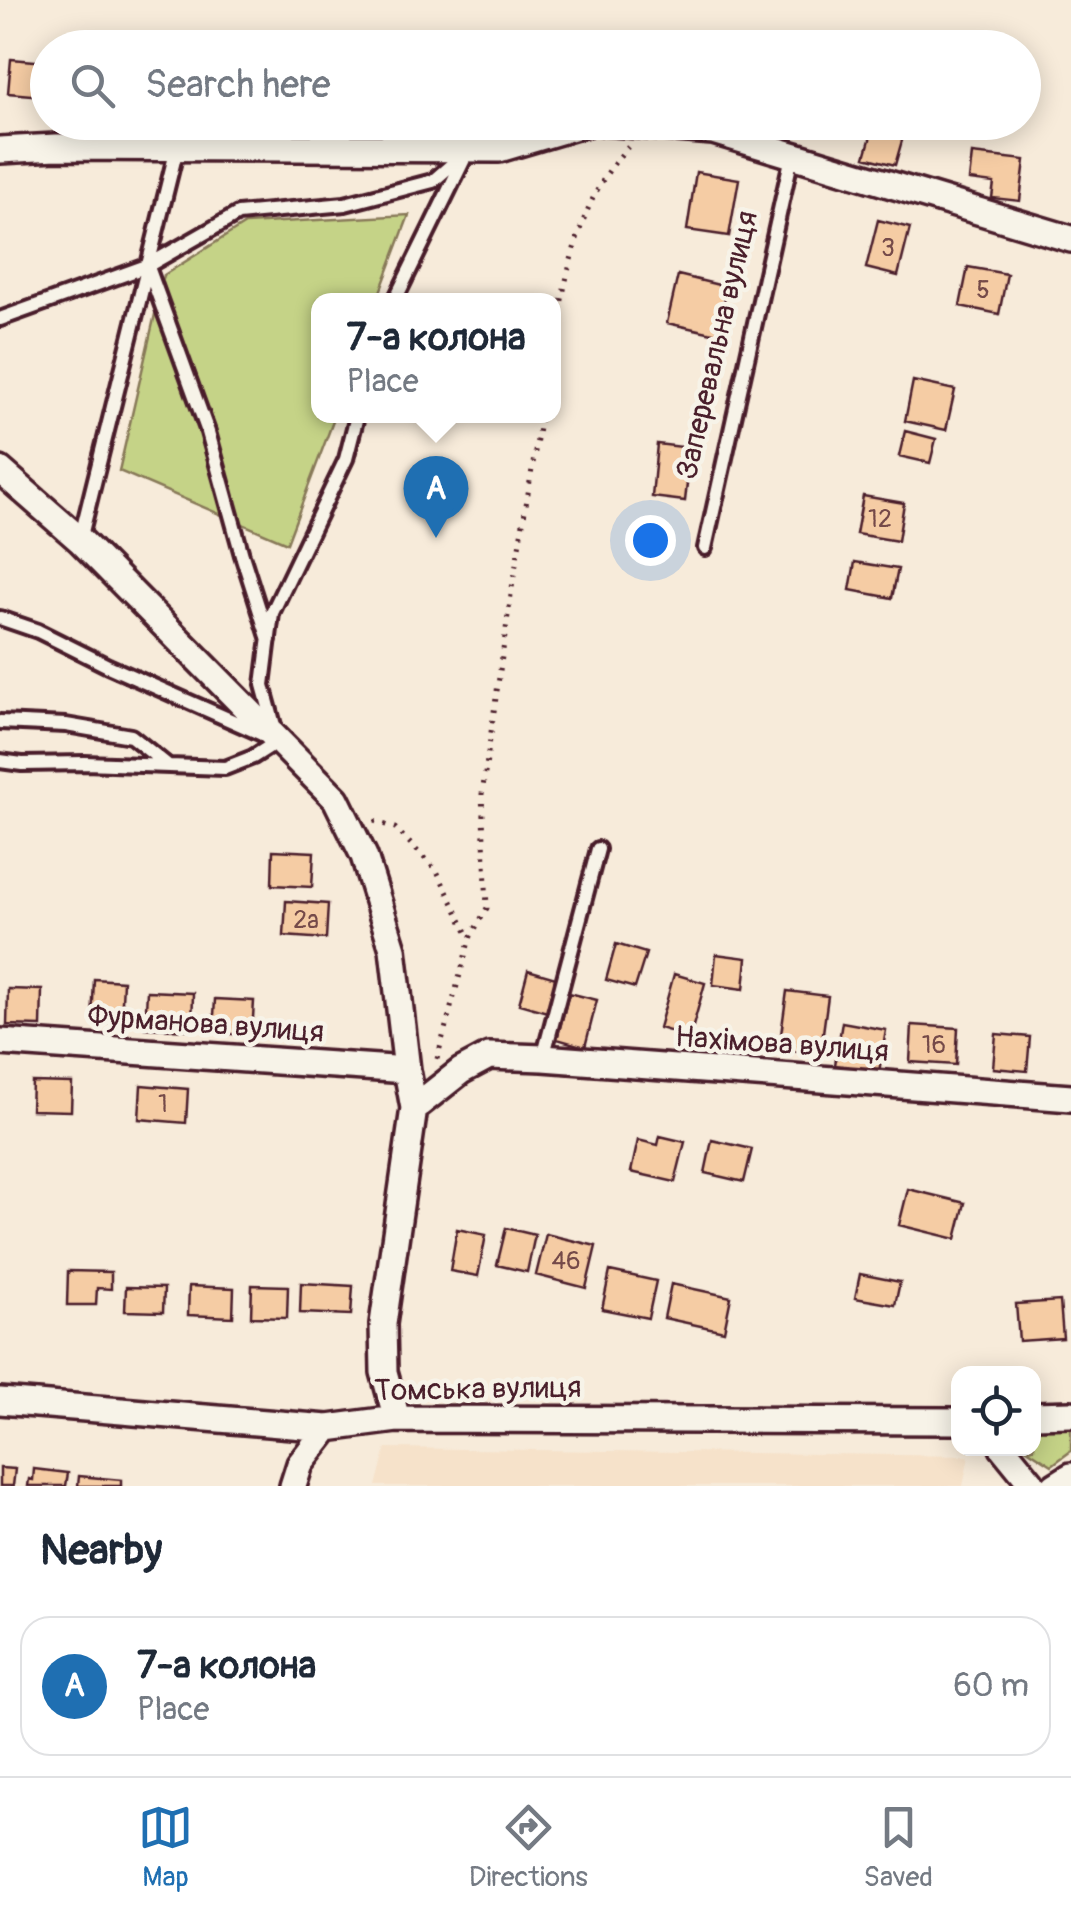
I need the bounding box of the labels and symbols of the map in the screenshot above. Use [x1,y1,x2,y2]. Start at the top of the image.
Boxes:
street label: Заперевальна вулиця [668,207,766,483]
house number: 3 [881,233,895,264]
house number: 5 [976,275,990,306]
pin: A [404,456,468,538]
house number: 12 [868,504,892,535]
your location [625,515,676,566]
house number: 2а [293,905,319,936]
street label: Фурманова вулиця [87,997,325,1051]
street label: Нахімова вулиця [674,1018,890,1070]
house number: 16 [922,1030,946,1061]
house number: 1 [158,1089,168,1120]
house number: 46 [551,1246,581,1277]
street label: Томська вулиця [374,1369,582,1409]

